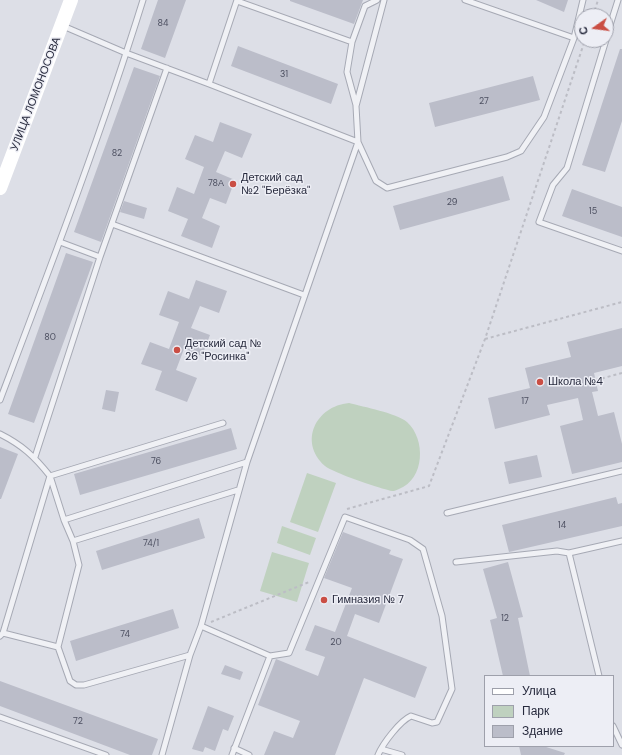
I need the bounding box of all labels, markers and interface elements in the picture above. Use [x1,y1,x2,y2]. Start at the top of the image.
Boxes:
north arrow [574,8,614,48]
house number: 84 [158,19,168,29]
text: С [576,25,591,36]
street label: УЛИЦА ЛОМОНОСОВА [8,35,64,153]
house number: 31 [280,70,288,80]
house number: 27 [479,97,489,107]
house number: 82 [112,149,122,159]
place label: Детский сад №2 "Берёзка" [241,171,310,197]
house number: 78А [208,179,224,189]
marker: Детский сад №2 "Берёзка" [228,179,238,189]
house number: 29 [447,198,457,208]
house number: 15 [589,207,597,217]
house number: 80 [44,333,56,343]
place label: Детский сад № 26 "Росинка" [185,337,261,363]
marker: Детский сад № 26 "Росинка" [172,345,182,355]
place label: Школа №4 [548,375,603,389]
marker: Школа №4 [535,377,545,387]
house number: 17 [521,397,529,407]
house number: 76 [151,457,161,467]
house number: 14 [558,521,566,531]
house number: 74/1 [143,539,159,549]
place label: Гимназия № 7 [332,593,404,607]
marker: Гимназия № 7 [319,595,329,605]
house number: 12 [501,614,509,624]
house number: 74 [120,630,130,640]
house number: 20 [330,638,342,648]
legend [484,675,614,747]
text: Улица [522,683,556,699]
text: Парк [522,703,549,719]
house number: 72 [73,717,83,727]
text: Здание [522,723,563,739]

